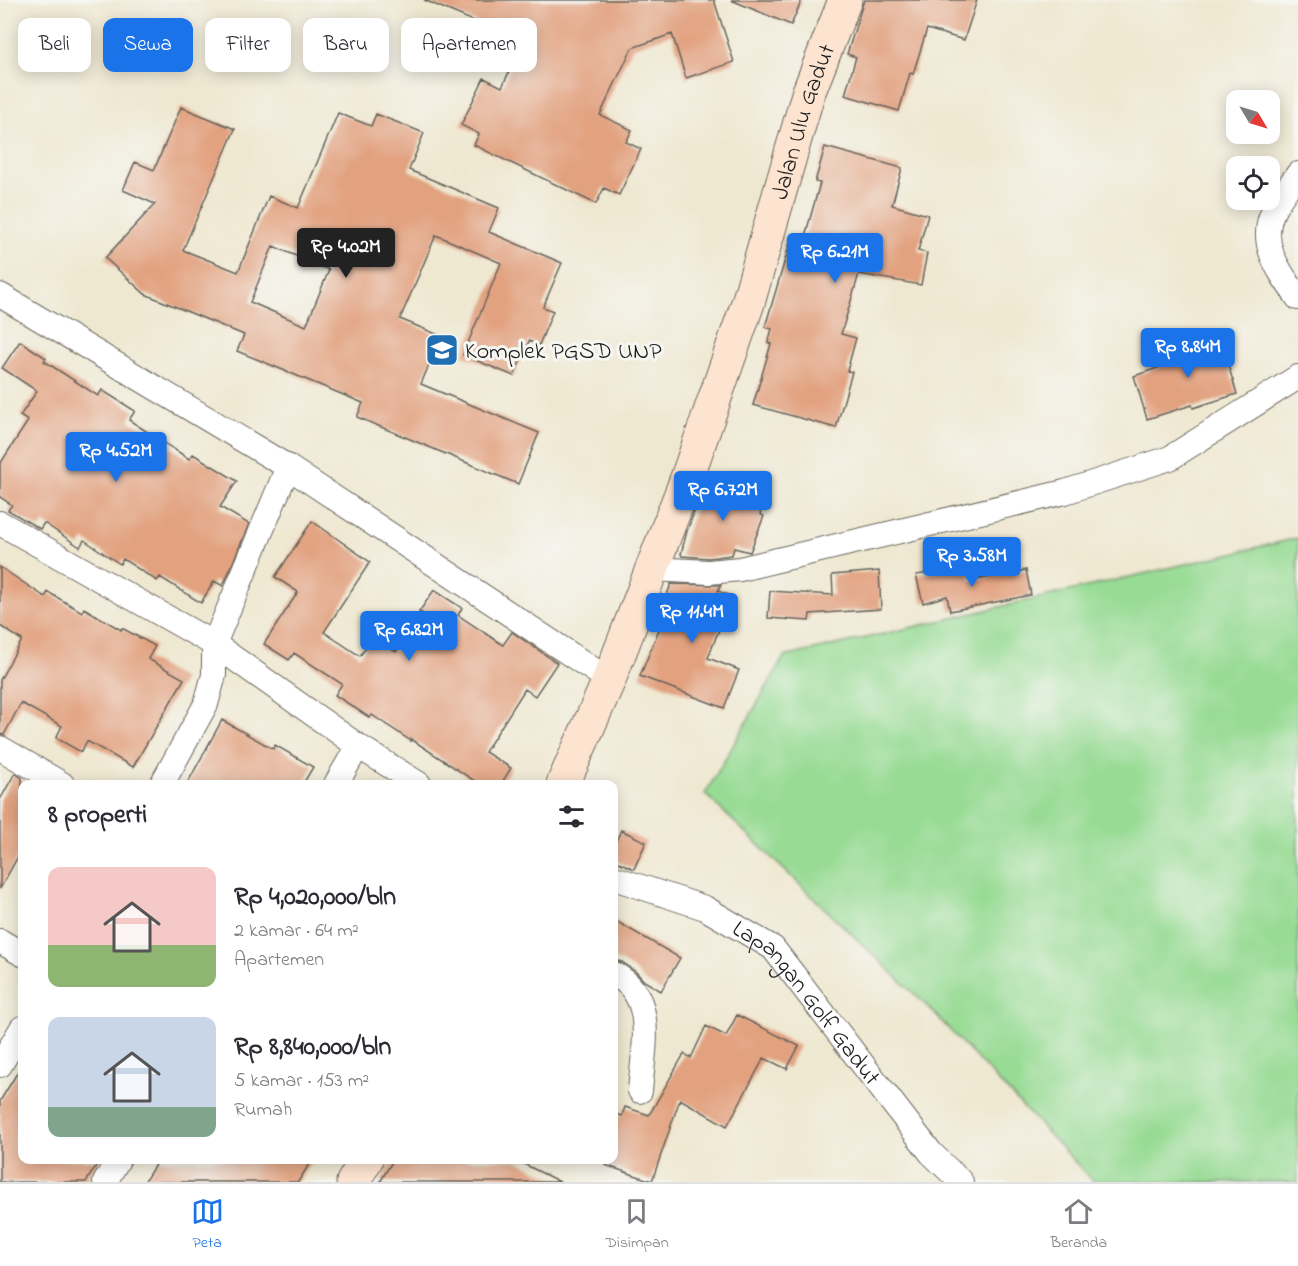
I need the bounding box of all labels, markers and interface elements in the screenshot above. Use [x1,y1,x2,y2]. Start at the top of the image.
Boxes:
chip: Beli [18,18,91,72]
chip: Sewa [103,18,193,72]
chip: Filter [205,18,291,72]
chip: Baru [303,18,389,72]
chip: Apartemen [401,18,537,72]
street label: Jalan Ulu Gadut [764,39,846,204]
north arrow [1226,90,1280,144]
map controls [1226,90,1280,210]
button: locate [1226,156,1280,210]
pin: Rp 4.02M [284,228,408,279]
text: Rp 4.02M [311,233,381,262]
pin: Rp 6.21M [773,233,897,284]
text: Rp 6.21M [801,238,869,267]
pin: Rp 8.84M [1126,328,1250,379]
school or university icon: Komplek PGSD UNP [424,332,460,368]
text: Rp 8.84M [1155,333,1221,362]
place label: Komplek PGSD UNP [465,335,662,370]
pin: Rp 4.52M [54,432,178,483]
text: Rp 4.52M [80,437,152,466]
pin: Rp 6.72M [661,471,785,522]
text: Rp 6.72M [688,476,758,505]
pin: Rp 3.58M [910,537,1034,588]
text: Rp 3.58M [937,542,1007,571]
pin: Rp 11.4M [630,593,754,644]
text: Rp 11.4M [660,598,724,627]
pin: Rp 6.82M [347,611,471,662]
text: Rp 6.82M [374,616,444,645]
text: 8 properti [48,797,147,835]
icon: filters [555,800,588,833]
text: Rp 4,020,000/bln [234,879,396,917]
icon: home [96,891,168,963]
street label: Lapangan Golf Gadut [725,913,888,1094]
text: 2 kamar · 64 m² [234,917,359,946]
text: Apartemen [234,946,324,975]
text: Rp 8,840,000/bln [234,1029,391,1067]
icon: home [96,1041,168,1113]
text: 5 kamar · 153 m² [234,1067,369,1096]
text: Rumah [234,1096,292,1125]
tab: Peta [191,1195,224,1255]
tab: Disimpan [605,1195,669,1255]
tab: Beranda [1050,1195,1107,1255]

